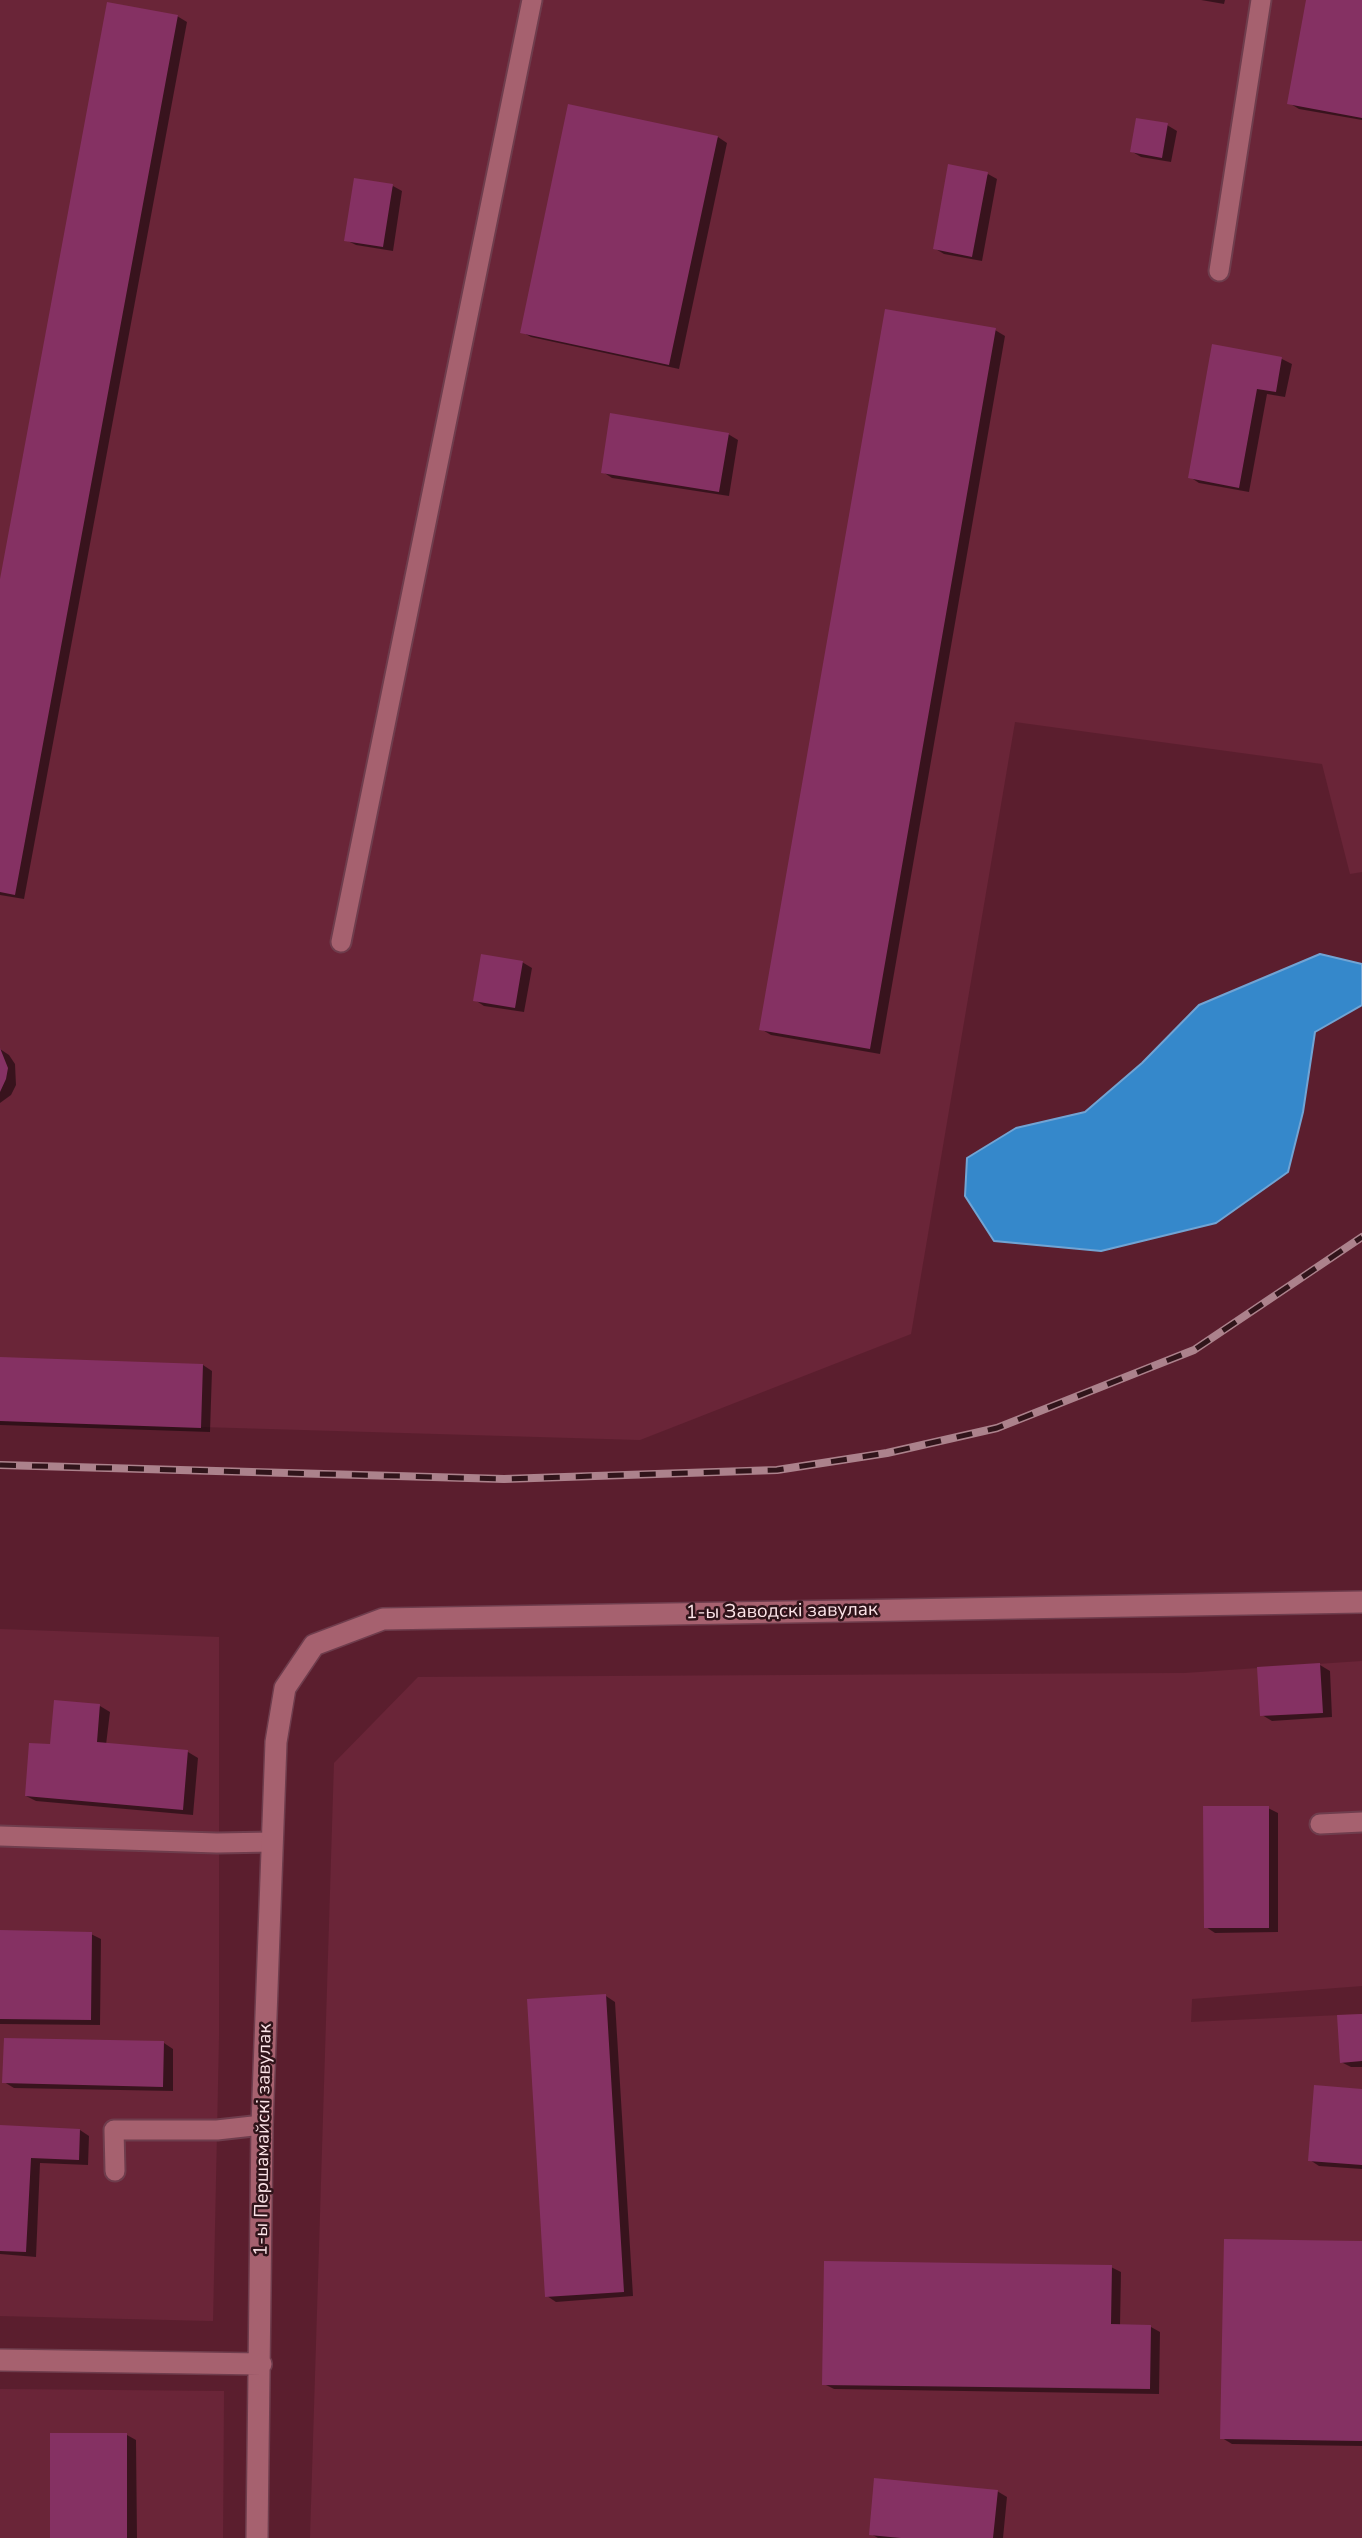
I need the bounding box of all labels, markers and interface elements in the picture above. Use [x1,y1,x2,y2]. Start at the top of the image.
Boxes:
street label: 1-ы Заводскі завулак [686,1599,878,1625]
street label: 1-ы Першамайскі завулак [251,2024,277,2256]

